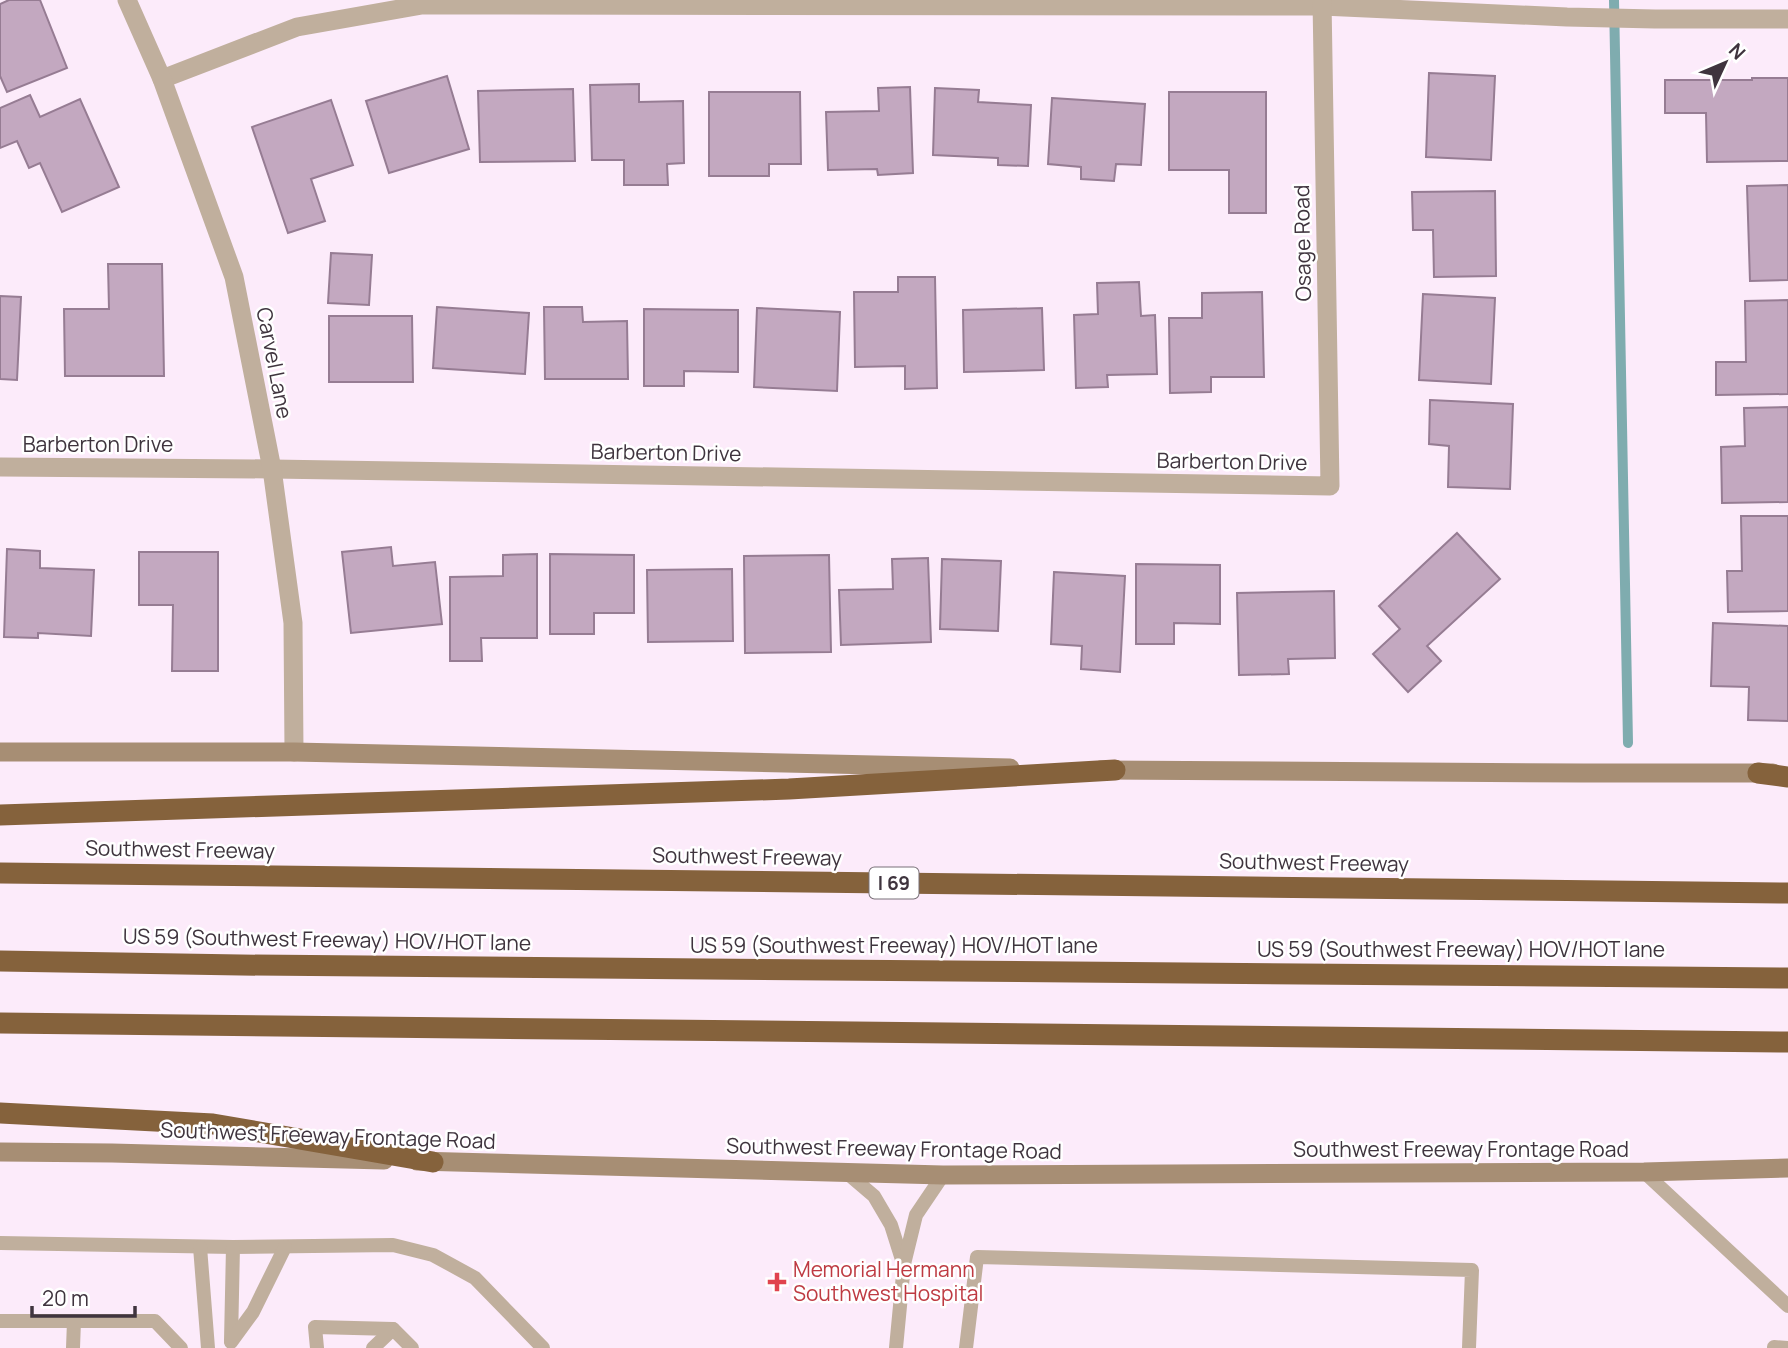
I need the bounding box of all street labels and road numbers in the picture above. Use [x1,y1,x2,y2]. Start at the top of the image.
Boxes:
street label: Osage Road [1287,185,1317,302]
street label: Carvel Lane [250,305,300,421]
street label: Barberton Drive [23,430,173,458]
street label: Barberton Drive [590,437,742,467]
street label: Barberton Drive [1156,446,1308,476]
street label: Southwest Freeway [85,833,275,865]
street label: Southwest Freeway [652,840,842,872]
street label: Southwest Freeway [1219,846,1409,878]
road number: I 69 [870,868,918,898]
street label: US 59 (Southwest Freeway) HOV/HOT lane [123,921,531,957]
street label: US 59 (Southwest Freeway) HOV/HOT lane [690,931,1098,959]
street label: US 59 (Southwest Freeway) HOV/HOT lane [1257,935,1665,963]
street label: Southwest Freeway Frontage Road [160,1115,496,1155]
street label: Southwest Freeway Frontage Road [726,1131,1062,1165]
street label: Southwest Freeway Frontage Road [1293,1135,1629,1163]

